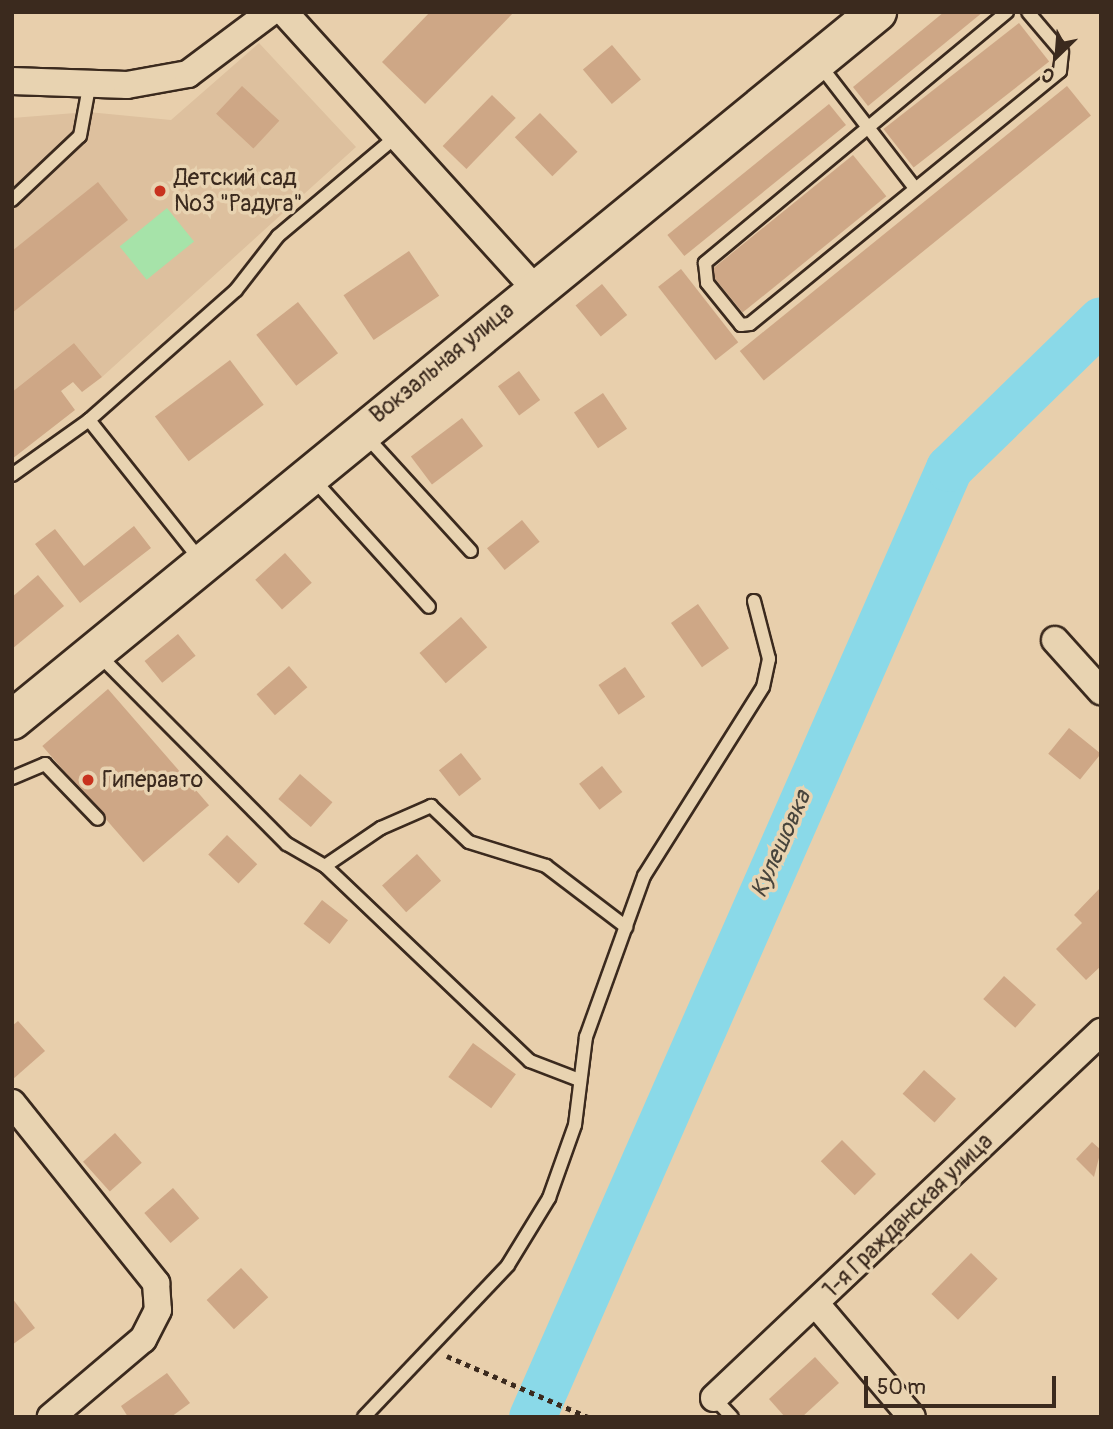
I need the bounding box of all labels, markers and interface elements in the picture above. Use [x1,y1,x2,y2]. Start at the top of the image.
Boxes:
north arrow [1022,21,1092,91]
text: С [1038,62,1059,88]
place label: Детский сад №3 "Радуга" [174,164,303,218]
marker: Детский сад №3 "Радуга" [152,183,168,199]
street label: Вокзальная улица [365,297,519,429]
place label: Гиперавто [102,766,203,794]
marker: Гиперавто [80,772,96,788]
water label: Кулешовка [745,786,817,902]
street label: 1-я Гражданская улица [817,1128,999,1304]
scale bar [868,1362,1060,1406]
text: 50 m [877,1374,926,1401]

